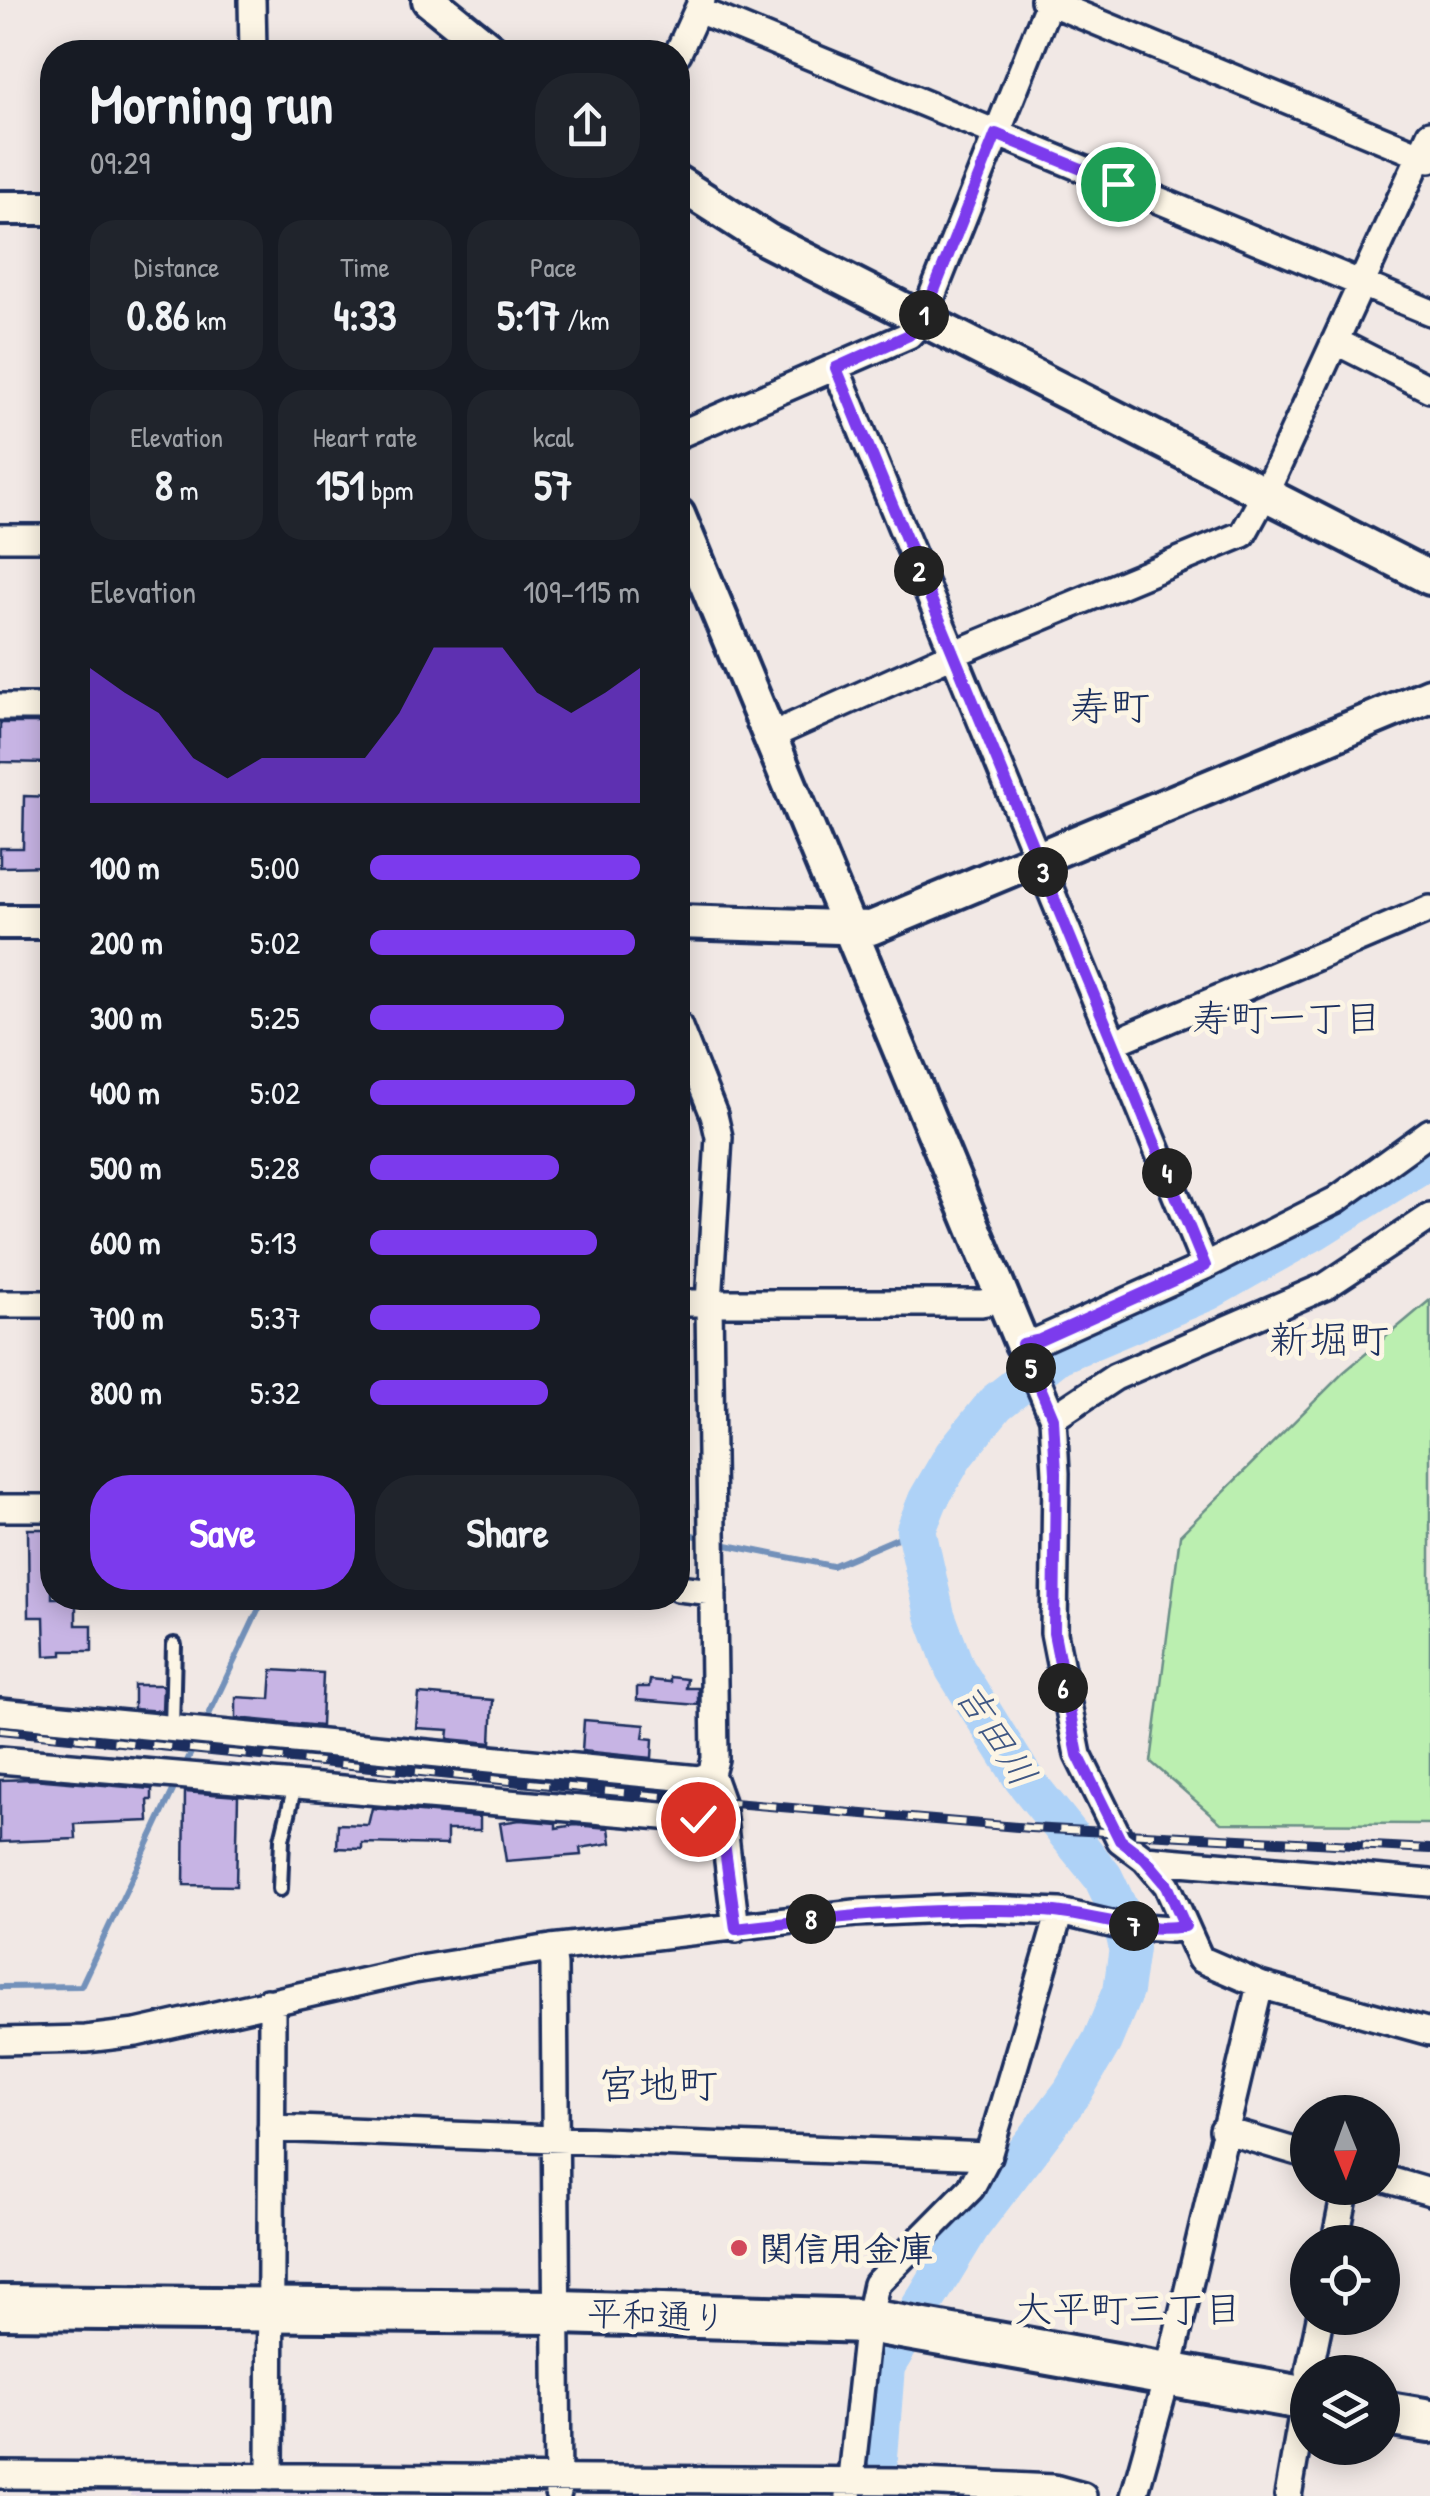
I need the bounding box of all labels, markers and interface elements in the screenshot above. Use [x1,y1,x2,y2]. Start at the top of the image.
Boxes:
text: Morning run [90,66,333,140]
button: share [535,73,640,178]
text: 09:29 [90,141,150,184]
pin [1076,142,1161,227]
icon: arrive [1091,157,1146,212]
text: Distance [134,248,219,286]
text: Time [340,248,390,286]
text: Pace [530,248,577,286]
text: 0.86 [127,286,189,343]
text: 4:33 [333,286,397,343]
text: 5:17 [497,286,561,343]
pin: 1 [899,290,949,340]
text: 1 [919,296,929,334]
text: km [189,301,227,339]
text: /km [561,301,610,339]
text: Elevation [130,418,223,456]
text: Heart rate [313,418,417,456]
text: kcal [533,418,574,456]
text: 8 [155,456,173,513]
text: 151 [316,456,365,513]
text: 57 [534,456,573,513]
text: m [173,471,199,509]
text: bpm [365,471,414,509]
pin: 2 [894,546,944,596]
text: 2 [912,552,926,590]
text: Elevation [90,570,196,613]
text: 109–115 m [523,570,640,613]
district label: 寿町 [1070,678,1150,732]
text: 100 m [90,846,159,889]
text: 5:00 [250,846,300,889]
pin: 3 [1018,847,1068,897]
text: 3 [1037,853,1049,891]
text: 200 m [90,921,163,964]
text: 5:02 [250,921,300,964]
district label: 寿町一丁目 [1192,991,1382,1043]
text: 300 m [90,996,162,1039]
text: 5:25 [250,996,299,1039]
text: 400 m [90,1071,160,1114]
text: 5:02 [250,1071,300,1114]
text: 500 m [90,1146,161,1189]
text: 5:28 [250,1146,300,1189]
pin: 4 [1142,1148,1192,1198]
text: 4 [1162,1154,1172,1192]
text: 600 m [90,1221,161,1264]
text: 5:13 [250,1221,297,1264]
text: 700 m [90,1296,164,1339]
text: 5:37 [250,1296,301,1339]
district label: 新堀町 [1269,1311,1389,1365]
pin: 5 [1006,1343,1056,1393]
text: 5 [1025,1349,1037,1387]
text: 800 m [90,1371,162,1414]
text: 5:32 [250,1371,300,1414]
button: Save [90,1475,355,1590]
button: Share [375,1475,640,1590]
pin: 6 [1038,1663,1088,1713]
text: 6 [1057,1669,1069,1707]
water label: 吉田川 [944,1672,1050,1796]
pin [656,1777,741,1862]
icon: check [671,1792,726,1847]
pin: 8 [786,1894,836,1944]
text: 8 [805,1900,817,1938]
pin: 7 [1109,1901,1159,1951]
text: 7 [1127,1907,1141,1945]
district label: 宮地町 [598,2056,718,2110]
north arrow [1290,2095,1400,2205]
map controls [1290,2095,1400,2465]
place label: 関信用金庫 [759,2225,934,2272]
button: locate [1290,2225,1400,2335]
marker: 関信用金庫 [728,2237,750,2259]
district label: 大平町三丁目 [1014,2282,1242,2334]
street label: 平和通り [586,2289,728,2341]
button: layers [1290,2355,1400,2465]

